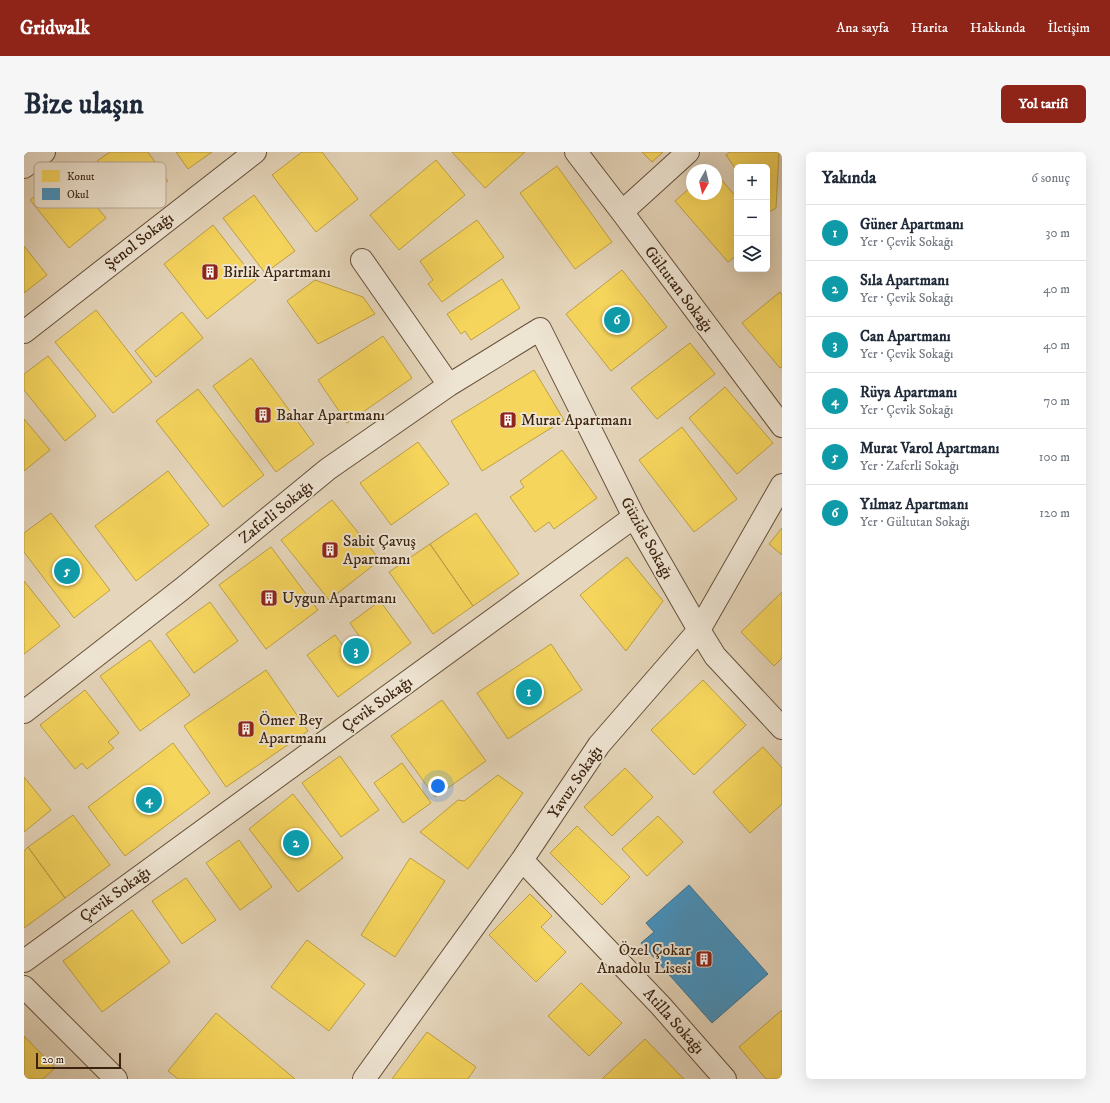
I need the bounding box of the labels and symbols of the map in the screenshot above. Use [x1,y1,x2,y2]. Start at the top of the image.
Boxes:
legend [34,162,166,208]
north arrow [686,164,722,200]
text: Konut [67,170,95,184]
text: Okul [67,188,89,202]
street label: Şenol Sokağı [101,208,177,274]
street label: Gültutan Sokağı [640,242,718,336]
building icon: Birlik Apartmanı [200,262,220,282]
place label: Birlik Apartmanı [223,262,331,282]
pin: 6 [604,305,630,335]
building icon: Bahar Apartmanı [253,405,273,425]
place label: Bahar Apartmanı [276,405,385,425]
building icon: Murat Apartmanı [498,410,518,430]
place label: Murat Apartmanı [521,410,632,430]
street label: Zaferli Sokağı [235,476,317,548]
street label: Güzide Sokağı [616,493,678,583]
place label: Sabit Çavuş Apartmanı [343,531,416,569]
building icon: Sabit Çavuş Apartmanı [320,540,340,560]
pin: 5 [54,556,80,586]
building icon: Uygun Apartmanı [259,588,279,608]
place label: Uygun Apartmanı [282,588,396,608]
pin: 3 [343,636,369,666]
street label: Çevik Sokağı [338,672,416,736]
pin: 1 [516,677,542,707]
place label: Ömer Bey Apartmanı [259,710,326,748]
building icon: Ömer Bey Apartmanı [236,719,256,739]
street label: Yavuz Sokağı [543,742,607,822]
your location [428,776,448,796]
pin: 4 [136,785,162,815]
pin: 2 [283,828,309,858]
street label: Çevik Sokağı [76,862,154,926]
place label: Özel Çokar Anadolu Lisesi [597,940,691,978]
building icon: Özel Çokar Anadolu Lisesi [694,949,714,969]
street label: Atilla Sokağı [639,984,709,1058]
scale bar [36,1051,121,1070]

